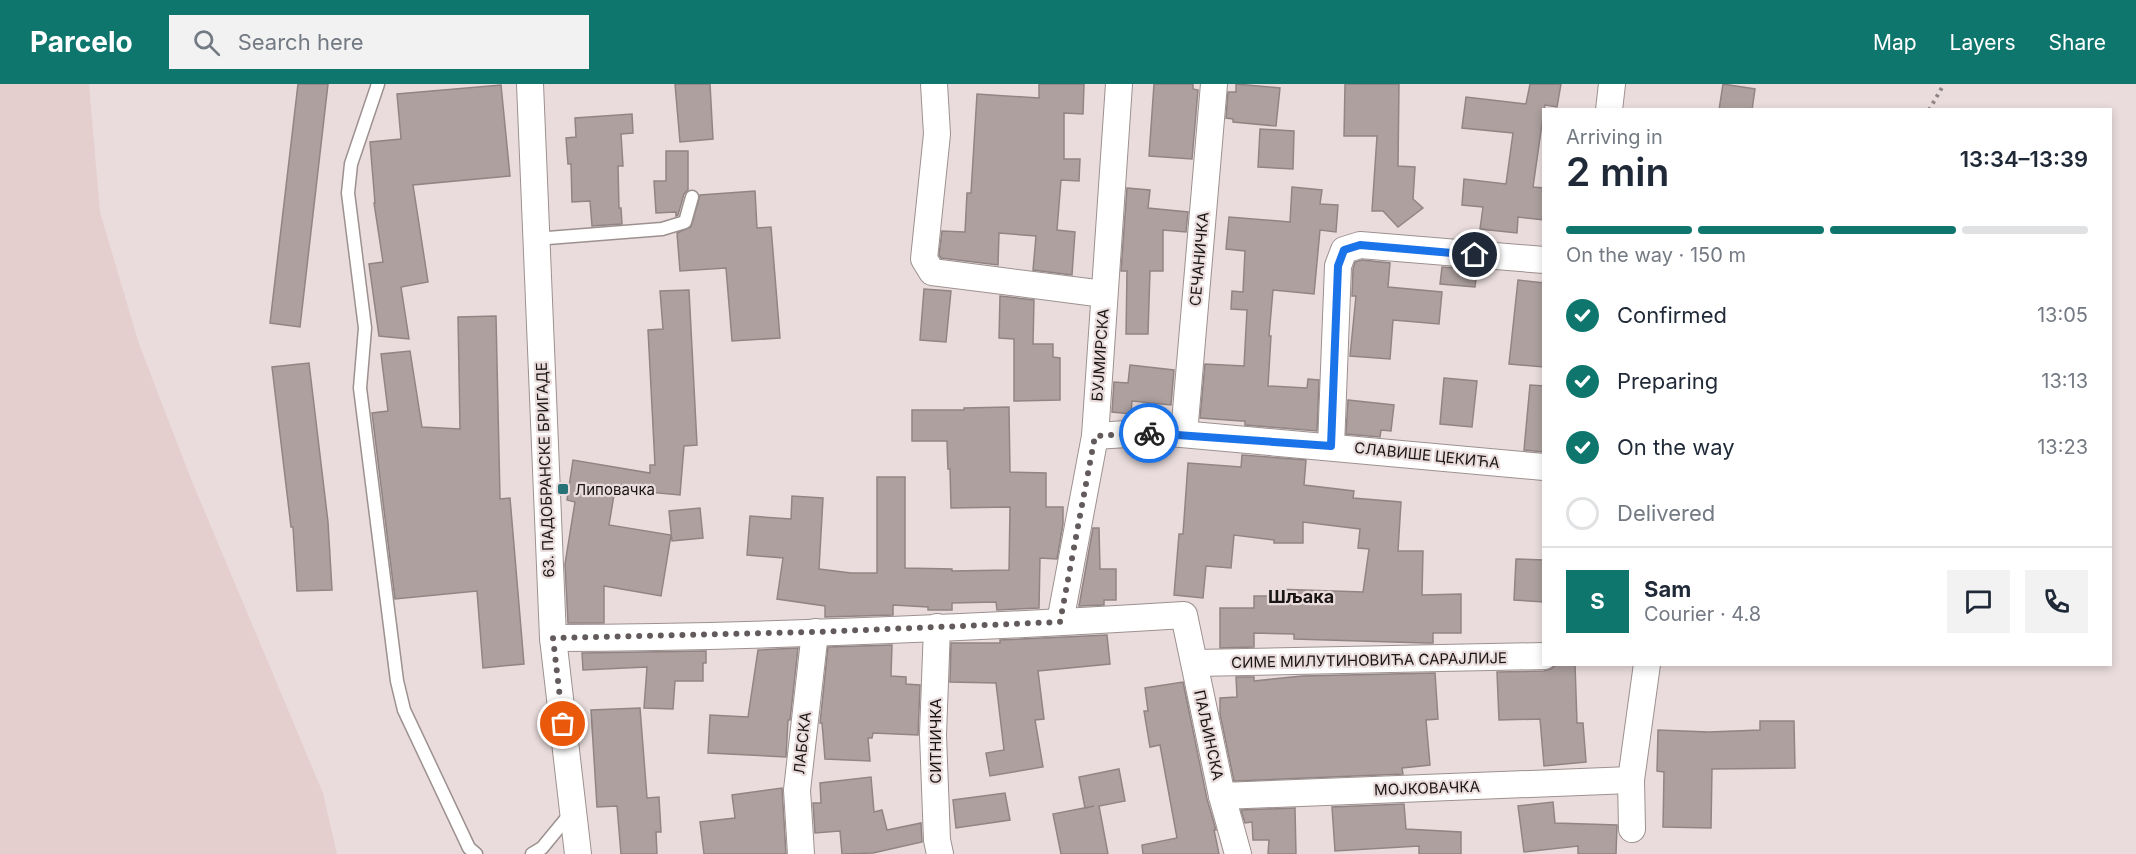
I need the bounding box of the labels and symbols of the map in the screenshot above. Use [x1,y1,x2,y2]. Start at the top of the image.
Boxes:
street label: СЕЧАНИЧКА [1185,211,1213,307]
pin [1449,229,1500,280]
street label: БУЈМИРСКА [1087,308,1113,402]
street label: 63. ПАДОБРАНСКЕ БРИГАДЕ [532,362,558,578]
courier [1119,403,1179,463]
street label: СЛАВИШЕ ЦЕКИЋА [1353,438,1501,472]
place label: Липовачка [575,480,655,499]
marker: Липовачка [556,482,570,496]
district label: Шљака [1268,586,1334,607]
street label: СИМЕ МИЛУТИНОВИЋА САРАЈЛИЈЕ [1231,648,1507,672]
street label: ПАЉИНСКА [1190,688,1228,782]
pin [537,698,588,749]
street label: СИТНИЧКА [926,698,945,784]
street label: ЛАБСКА [789,711,815,775]
street label: МОЈКОВАЧКА [1374,777,1480,799]

